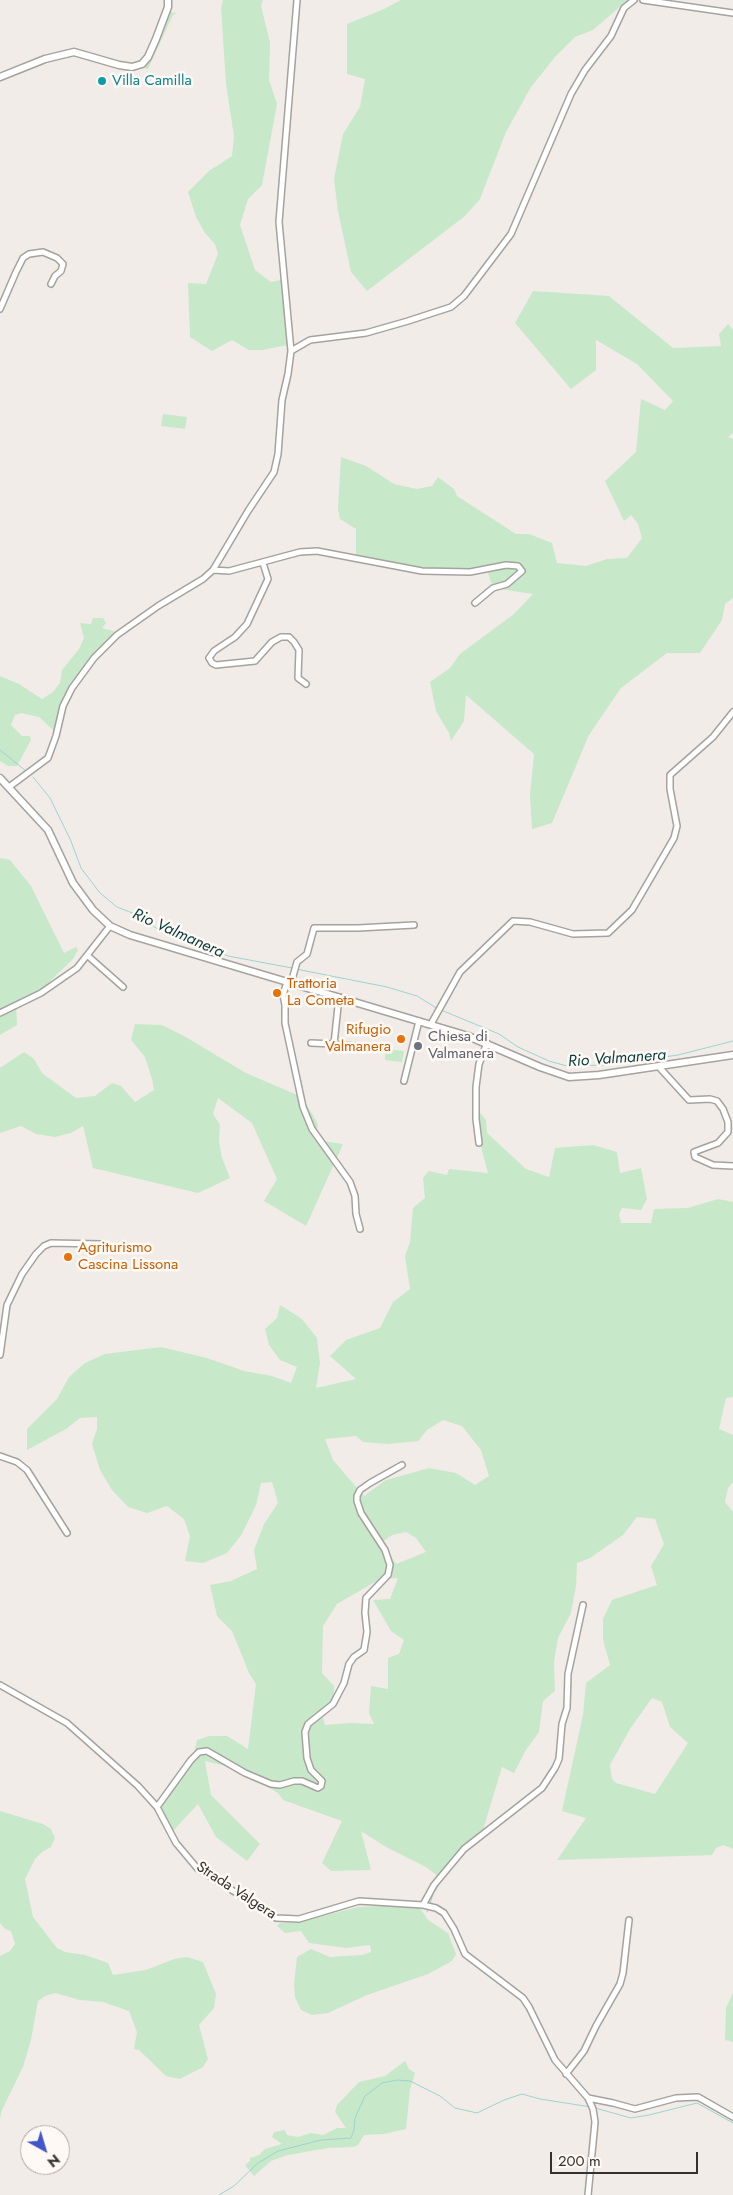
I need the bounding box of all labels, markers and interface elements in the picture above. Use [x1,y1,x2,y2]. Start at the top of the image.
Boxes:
place label: Villa Camilla [112,72,192,90]
marker: Villa Camilla [96,75,108,87]
water label: Rio Valmanera [129,905,227,963]
place label: Trattoria La Cometa [287,975,354,1010]
marker: Trattoria La Cometa [271,987,283,999]
place label: Rifugio Valmanera [325,1021,391,1056]
place label: Chiesa di Valmanera [428,1028,494,1063]
marker: Rifugio Valmanera [395,1033,407,1045]
marker: Chiesa di Valmanera [412,1040,424,1052]
water label: Rio Valmanera [567,1046,667,1072]
place label: Agriturismo Cascina Lissona [78,1239,178,1274]
marker: Agriturismo Cascina Lissona [62,1251,74,1263]
street label: Strada Valgera [192,1858,280,1924]
north arrow [20,2125,70,2175]
scale bar [553,2142,700,2174]
text: N [43,2150,64,2172]
text: 200 m [558,2150,601,2172]

